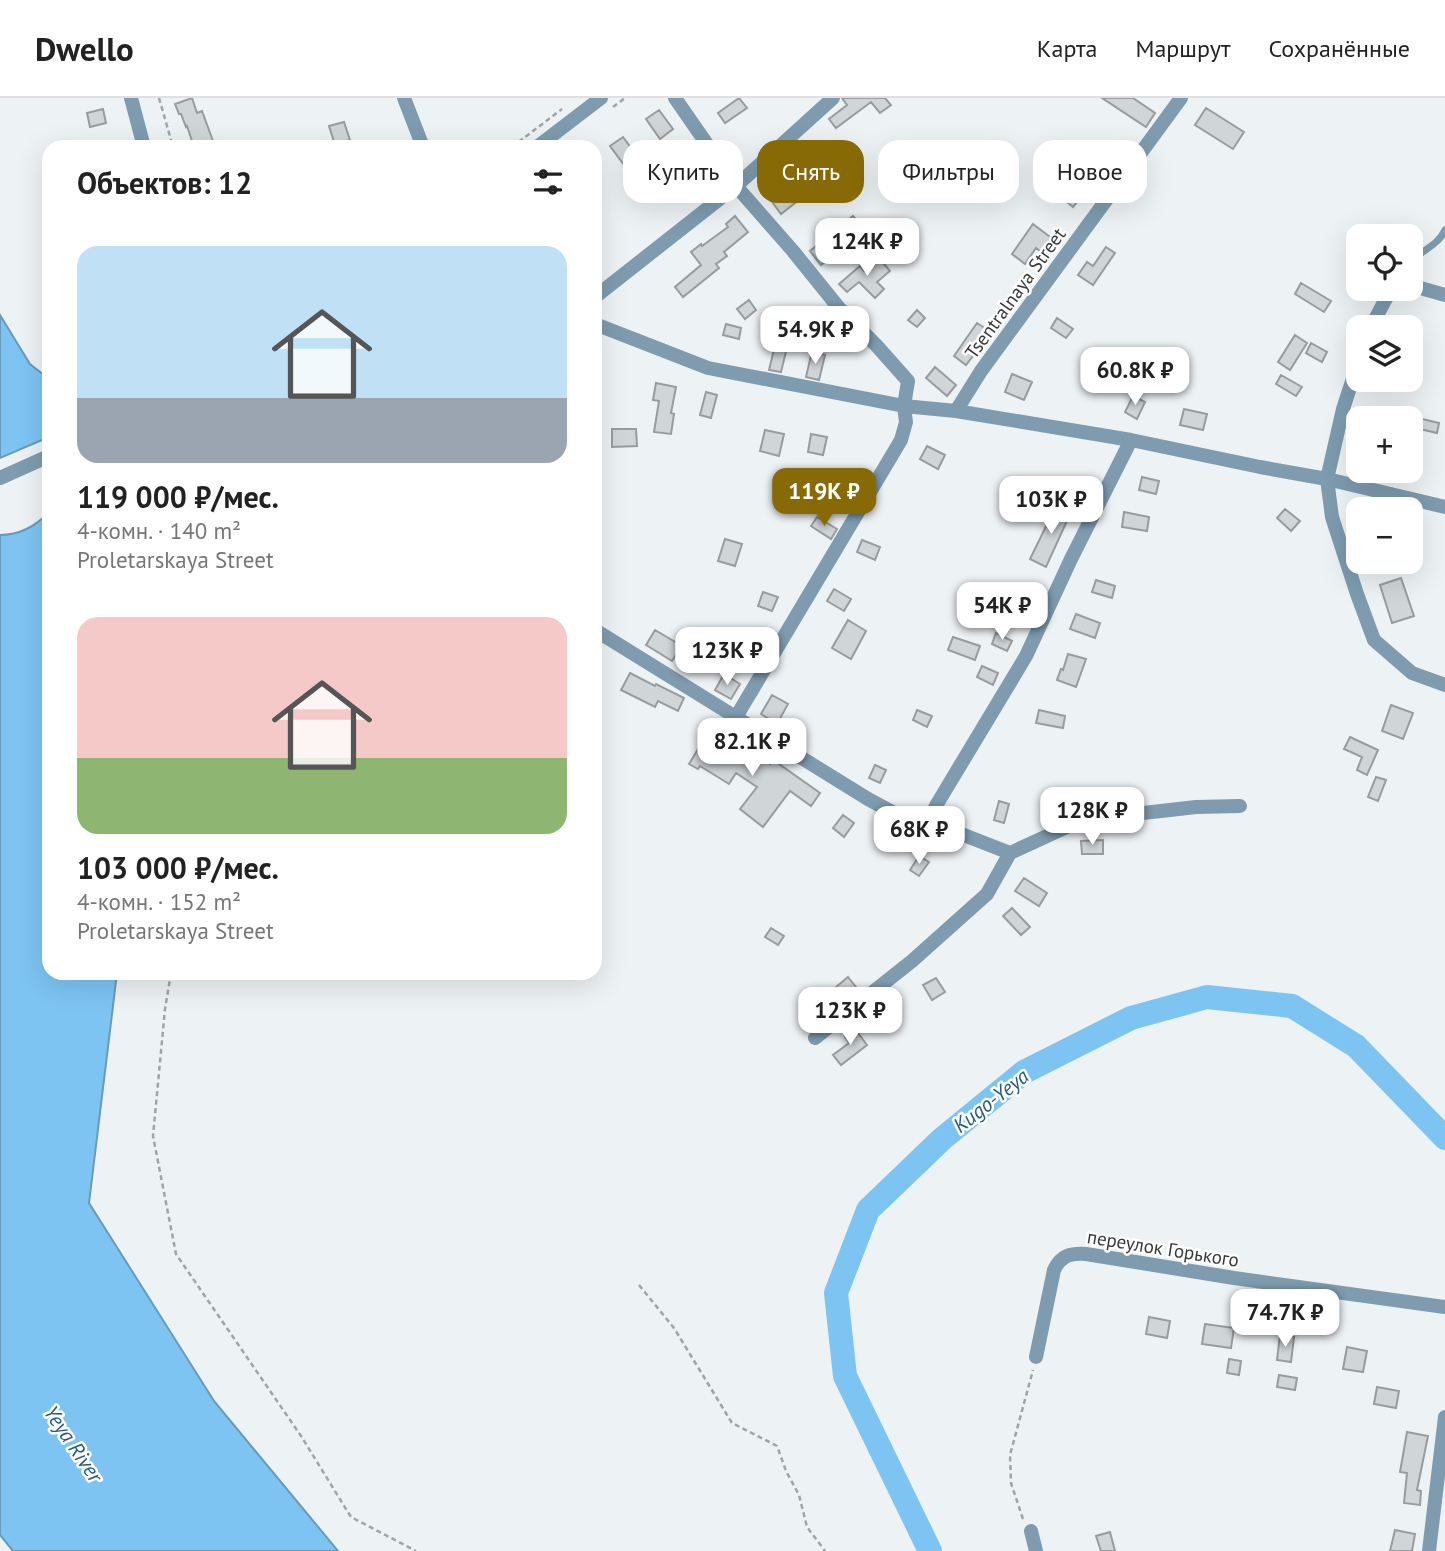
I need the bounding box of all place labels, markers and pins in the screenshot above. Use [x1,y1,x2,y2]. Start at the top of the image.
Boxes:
pin: 124K ₽ [810,218,924,278]
pin: 54.9K ₽ [750,306,880,366]
pin: 60.8K ₽ [1070,348,1200,407]
pin: 119K ₽ [767,468,881,528]
pin: 103K ₽ [994,476,1108,536]
pin: 54K ₽ [953,582,1051,642]
pin: 123K ₽ [670,628,784,687]
pin: 82.1K ₽ [687,718,817,778]
pin: 128K ₽ [1035,788,1149,847]
pin: 68K ₽ [870,806,968,866]
pin: 123K ₽ [793,988,907,1047]
pin: 74.7K ₽ [1220,1290,1350,1349]

